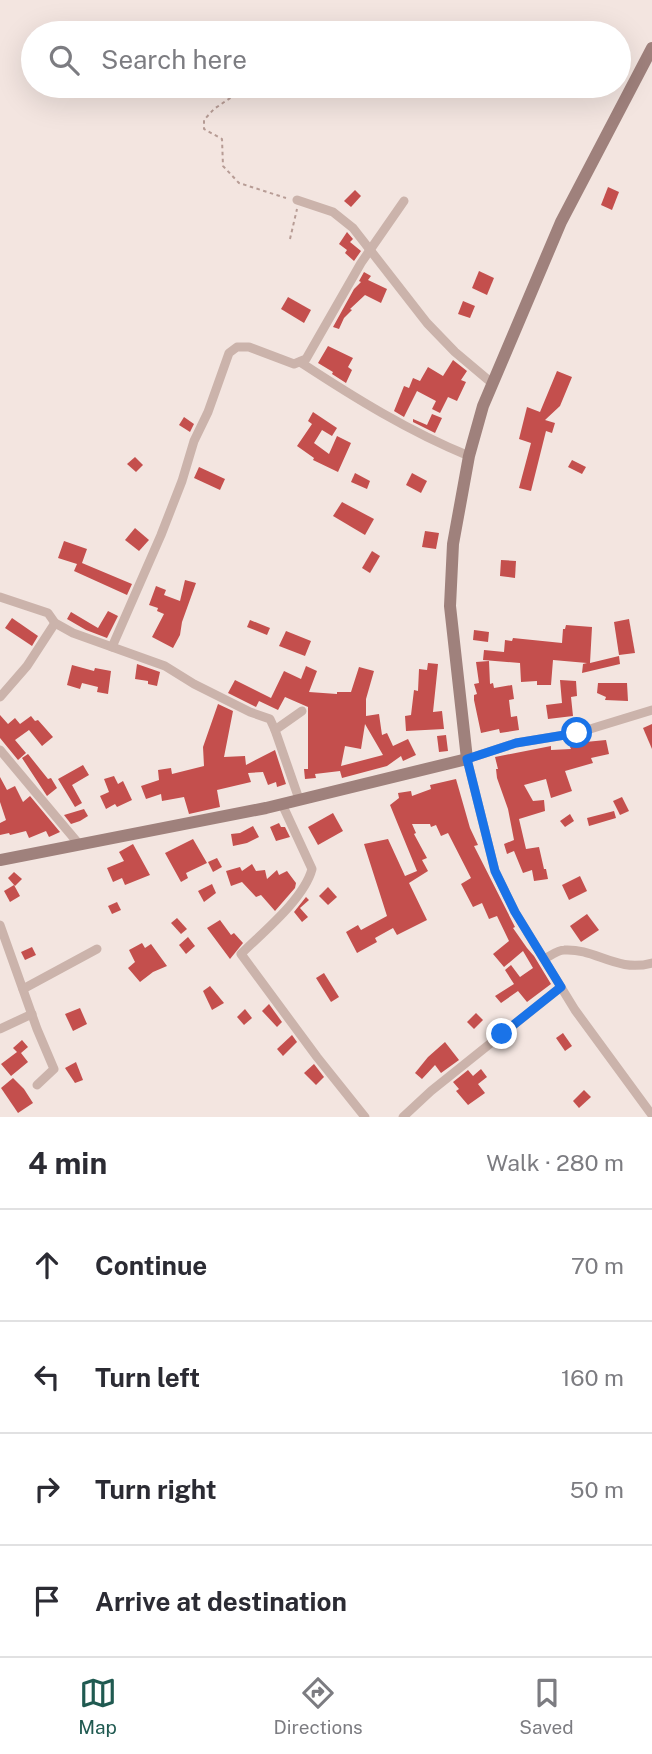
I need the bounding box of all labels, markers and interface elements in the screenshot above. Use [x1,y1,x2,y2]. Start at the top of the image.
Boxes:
search box [21,21,631,98]
icon: search [45,41,83,79]
text: Search here [101,44,247,75]
route start [561,717,592,748]
route end [486,1018,517,1049]
text: 4 min [28,1145,107,1181]
text: Walk · 280 m [486,1149,624,1176]
icon: ahead [28,1246,66,1284]
text: Continue [95,1250,207,1281]
text: 70 m [571,1252,624,1279]
icon: left [28,1358,66,1396]
text: Turn left [95,1362,200,1393]
text: 160 m [561,1364,624,1391]
icon: right [28,1470,66,1508]
text: Turn right [95,1474,217,1505]
text: 50 m [570,1476,624,1503]
icon: arrive [28,1582,66,1620]
text: Arrive at destination [95,1586,347,1617]
tab: Map [78,1674,117,1738]
tab: Directions [273,1674,363,1738]
tab: Saved [519,1674,574,1738]

